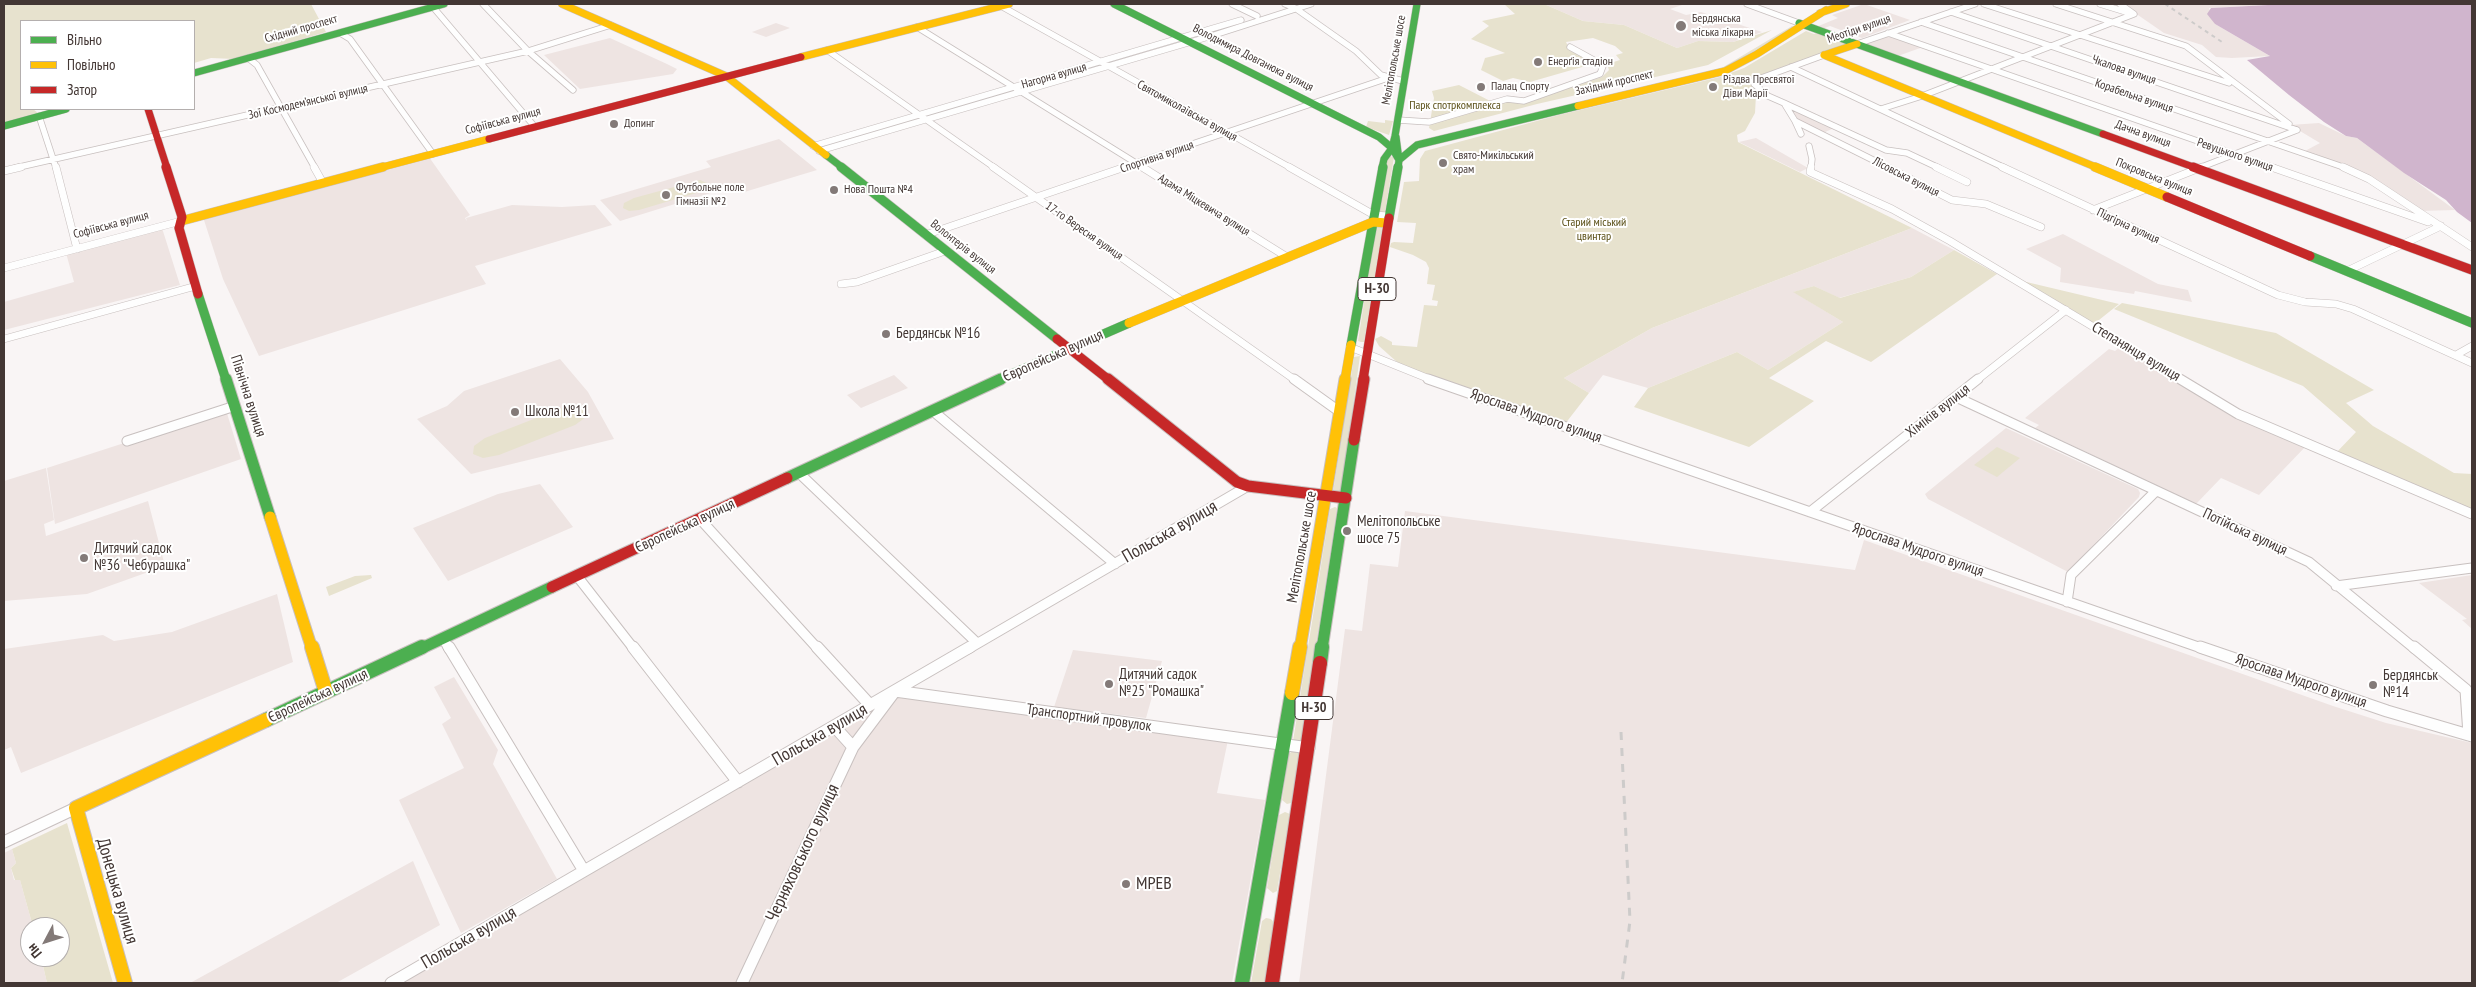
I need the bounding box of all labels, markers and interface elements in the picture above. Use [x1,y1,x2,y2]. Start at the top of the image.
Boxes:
street label: Меотіди вулиця [1825,11,1893,47]
street label: Східний проспект [263,12,339,46]
place label: Бердянська міська лікарня [1692,12,1754,40]
street label: Мелітопольське шосе [1379,14,1409,106]
marker: Бердянська міська лікарня [1674,19,1688,33]
legend [20,20,195,110]
street label: Володимира Довганюка вулиця [1190,21,1316,95]
text: Вільно [67,30,102,49]
street label: Чкалова вулиця [2090,52,2158,88]
text: Повільно [67,55,115,74]
place label: Енерґія стадіон [1548,55,1613,69]
marker: Енерґія стадіон [1532,56,1544,68]
street label: Нагорна вулиця [1020,60,1088,92]
street label: Західний проспект [1574,67,1654,99]
place label: Різдва Пресвятої Діви Марії [1723,73,1794,101]
street label: Корабельна вулиця [2093,76,2175,116]
street label: Святомиколаївська вулиця [1134,77,1240,145]
text: Затор [67,80,97,99]
place label: Палац Спорту [1491,80,1549,94]
street label: Зої Космодем’янської вулиця [247,81,369,123]
marker: Палац Спорту [1475,81,1487,93]
marker: Різдва Пресвятої Діви Марії [1707,81,1719,93]
park label: Парк спотркомплекса [1409,99,1501,113]
street label: Софіївська вулиця [464,104,542,138]
place label: Допинг [624,117,655,131]
street label: Дачна вулиця [2113,117,2173,151]
marker: Допинг [608,118,620,130]
street label: Ревуцького вулиця [2195,135,2275,175]
street label: Спортивна вулиця [1118,138,1196,176]
place label: Свято-Микільський храм [1453,149,1534,177]
street label: Лісовська вулиця [1870,154,1942,200]
street label: Покровська вулиця [2114,155,2194,199]
marker: Свято-Микільський храм [1437,157,1449,169]
street label: Адама Міцкевича вулиця [1155,171,1253,239]
place label: Футбольне поле Гімназії №2 [676,181,745,209]
place label: Нова Пошта №4 [844,183,913,197]
marker: Нова Пошта №4 [828,184,840,196]
marker: Футбольне поле Гімназії №2 [660,189,672,201]
street label: 17-го Вересня вулиця [1042,199,1126,263]
street label: Підгірна вулиця [2094,205,2162,247]
street label: Софіївська вулиця [72,208,150,242]
park label: Старий міський цвинтар [1562,216,1626,244]
street label: Волонтерів вулиця [927,217,999,277]
road number: Н-30 [1358,278,1396,300]
street label: Степанянця вулиця [2088,318,2184,386]
place label: Бердянськ №16 [896,325,980,343]
street label: Європейська вулиця [1000,326,1106,386]
marker: Бердянськ №16 [880,328,892,340]
street label: Північна вулиця [226,353,270,439]
street label: Хіміків вулиця [1902,380,1974,442]
street label: Ярослава Мудрого вулиця [1468,385,1604,447]
place label: Школа №11 [525,403,589,421]
marker: Школа №11 [509,406,521,418]
street label: Мелітопольське шосе [1283,490,1321,604]
street label: Європейська вулиця [632,495,738,557]
street label: Польська вулиця [1119,496,1221,568]
street label: Потійська вулиця [2200,505,2290,559]
place label: Мелітопольське шосе 75 [1357,513,1440,548]
street label: Ярослава Мудрого вулиця [1850,519,1986,581]
marker: Мелітопольське шосе 75 [1341,525,1353,537]
place label: Дитячий садок №36 "Чебурашка" [94,540,190,575]
marker: Дитячий садок №36 "Чебурашка" [78,552,90,564]
street label: Ярослава Мудрого вулиця [2233,650,2369,712]
street label: Європейська вулиця [265,665,371,727]
place label: Дитячий садок №25 "Ромашка" [1119,666,1204,701]
place label: Бердянськ №14 [2383,667,2438,702]
marker: Дитячий садок №25 "Ромашка" [1103,678,1115,690]
marker: Бердянськ №14 [2367,679,2379,691]
road number: Н-30 [1295,696,1333,720]
street label: Польська вулиця [769,699,871,771]
street label: Транспортний провулок [1025,700,1153,736]
street label: Черняховського вулиця [762,781,844,925]
street label: Донецька вулиця [92,836,142,946]
place label: МРЕВ [1136,873,1172,895]
marker: МРЕВ [1120,878,1132,890]
street label: Польська вулиця [418,902,520,974]
north arrow [20,917,70,967]
text: Пн [23,940,46,962]

